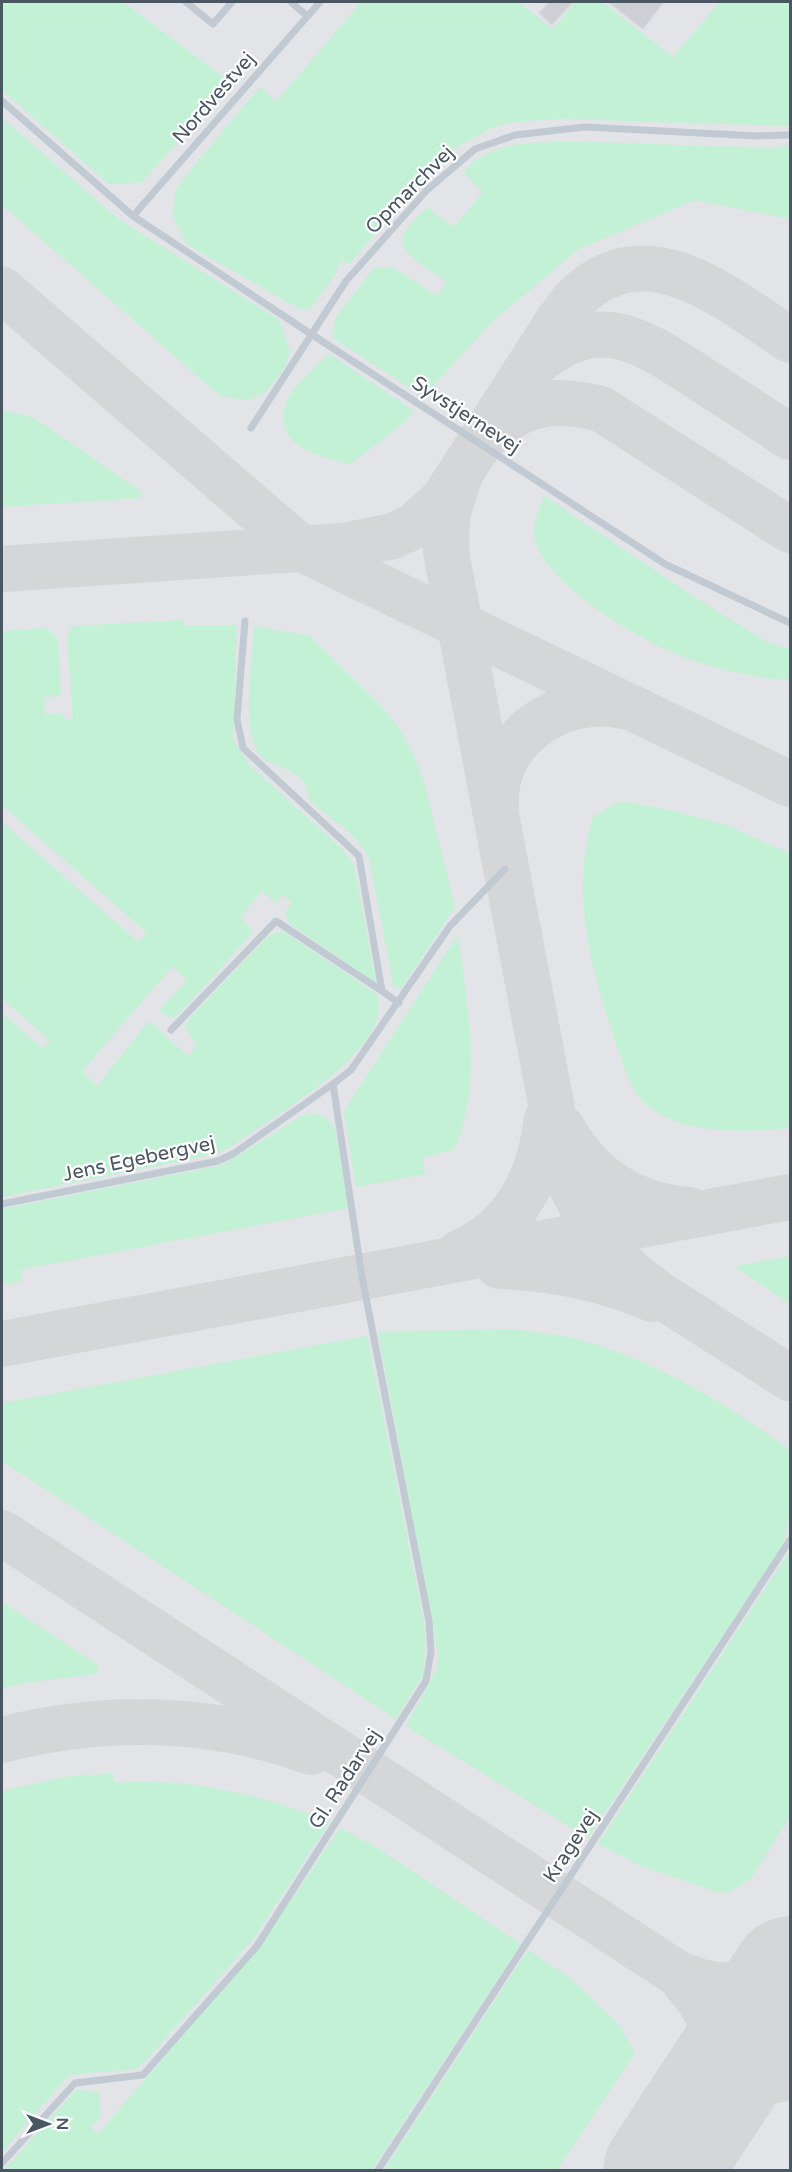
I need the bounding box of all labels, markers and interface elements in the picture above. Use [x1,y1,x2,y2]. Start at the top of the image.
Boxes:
street label: Nordvestvej [168,47,260,149]
street label: Opmarchvej [361,141,459,239]
street label: Syvstjernevej [407,371,525,459]
street label: Jens Egebergvej [61,1131,217,1187]
street label: Gl. Radarvej [304,1724,386,1834]
street label: Kragevej [538,1805,604,1887]
north arrow [18,2094,78,2154]
text: N [52,2118,72,2130]

